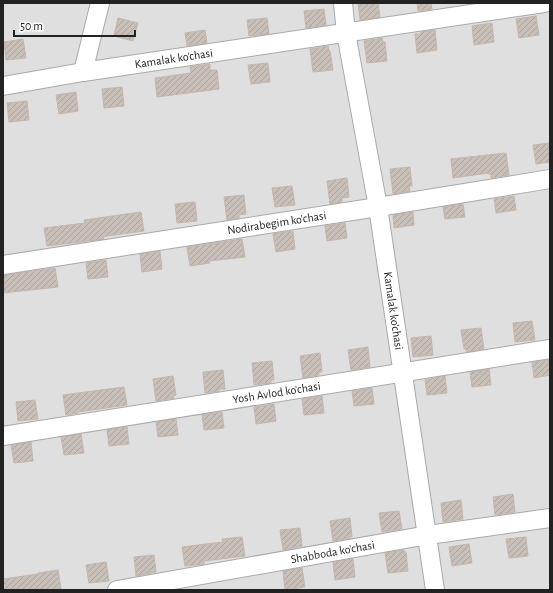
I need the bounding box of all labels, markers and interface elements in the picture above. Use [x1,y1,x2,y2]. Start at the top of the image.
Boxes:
scale bar [14,12,135,38]
text: 50 m [20,20,43,32]
street label: Kamalak ko'chasi [134,47,214,70]
street label: Nodirabegim ko'chasi [226,209,327,236]
street label: Kamalak ko'chasi [382,271,405,351]
street label: Yosh Avlod ko'chasi [232,380,321,405]
street label: Shabboda ko'chasi [290,539,376,565]

